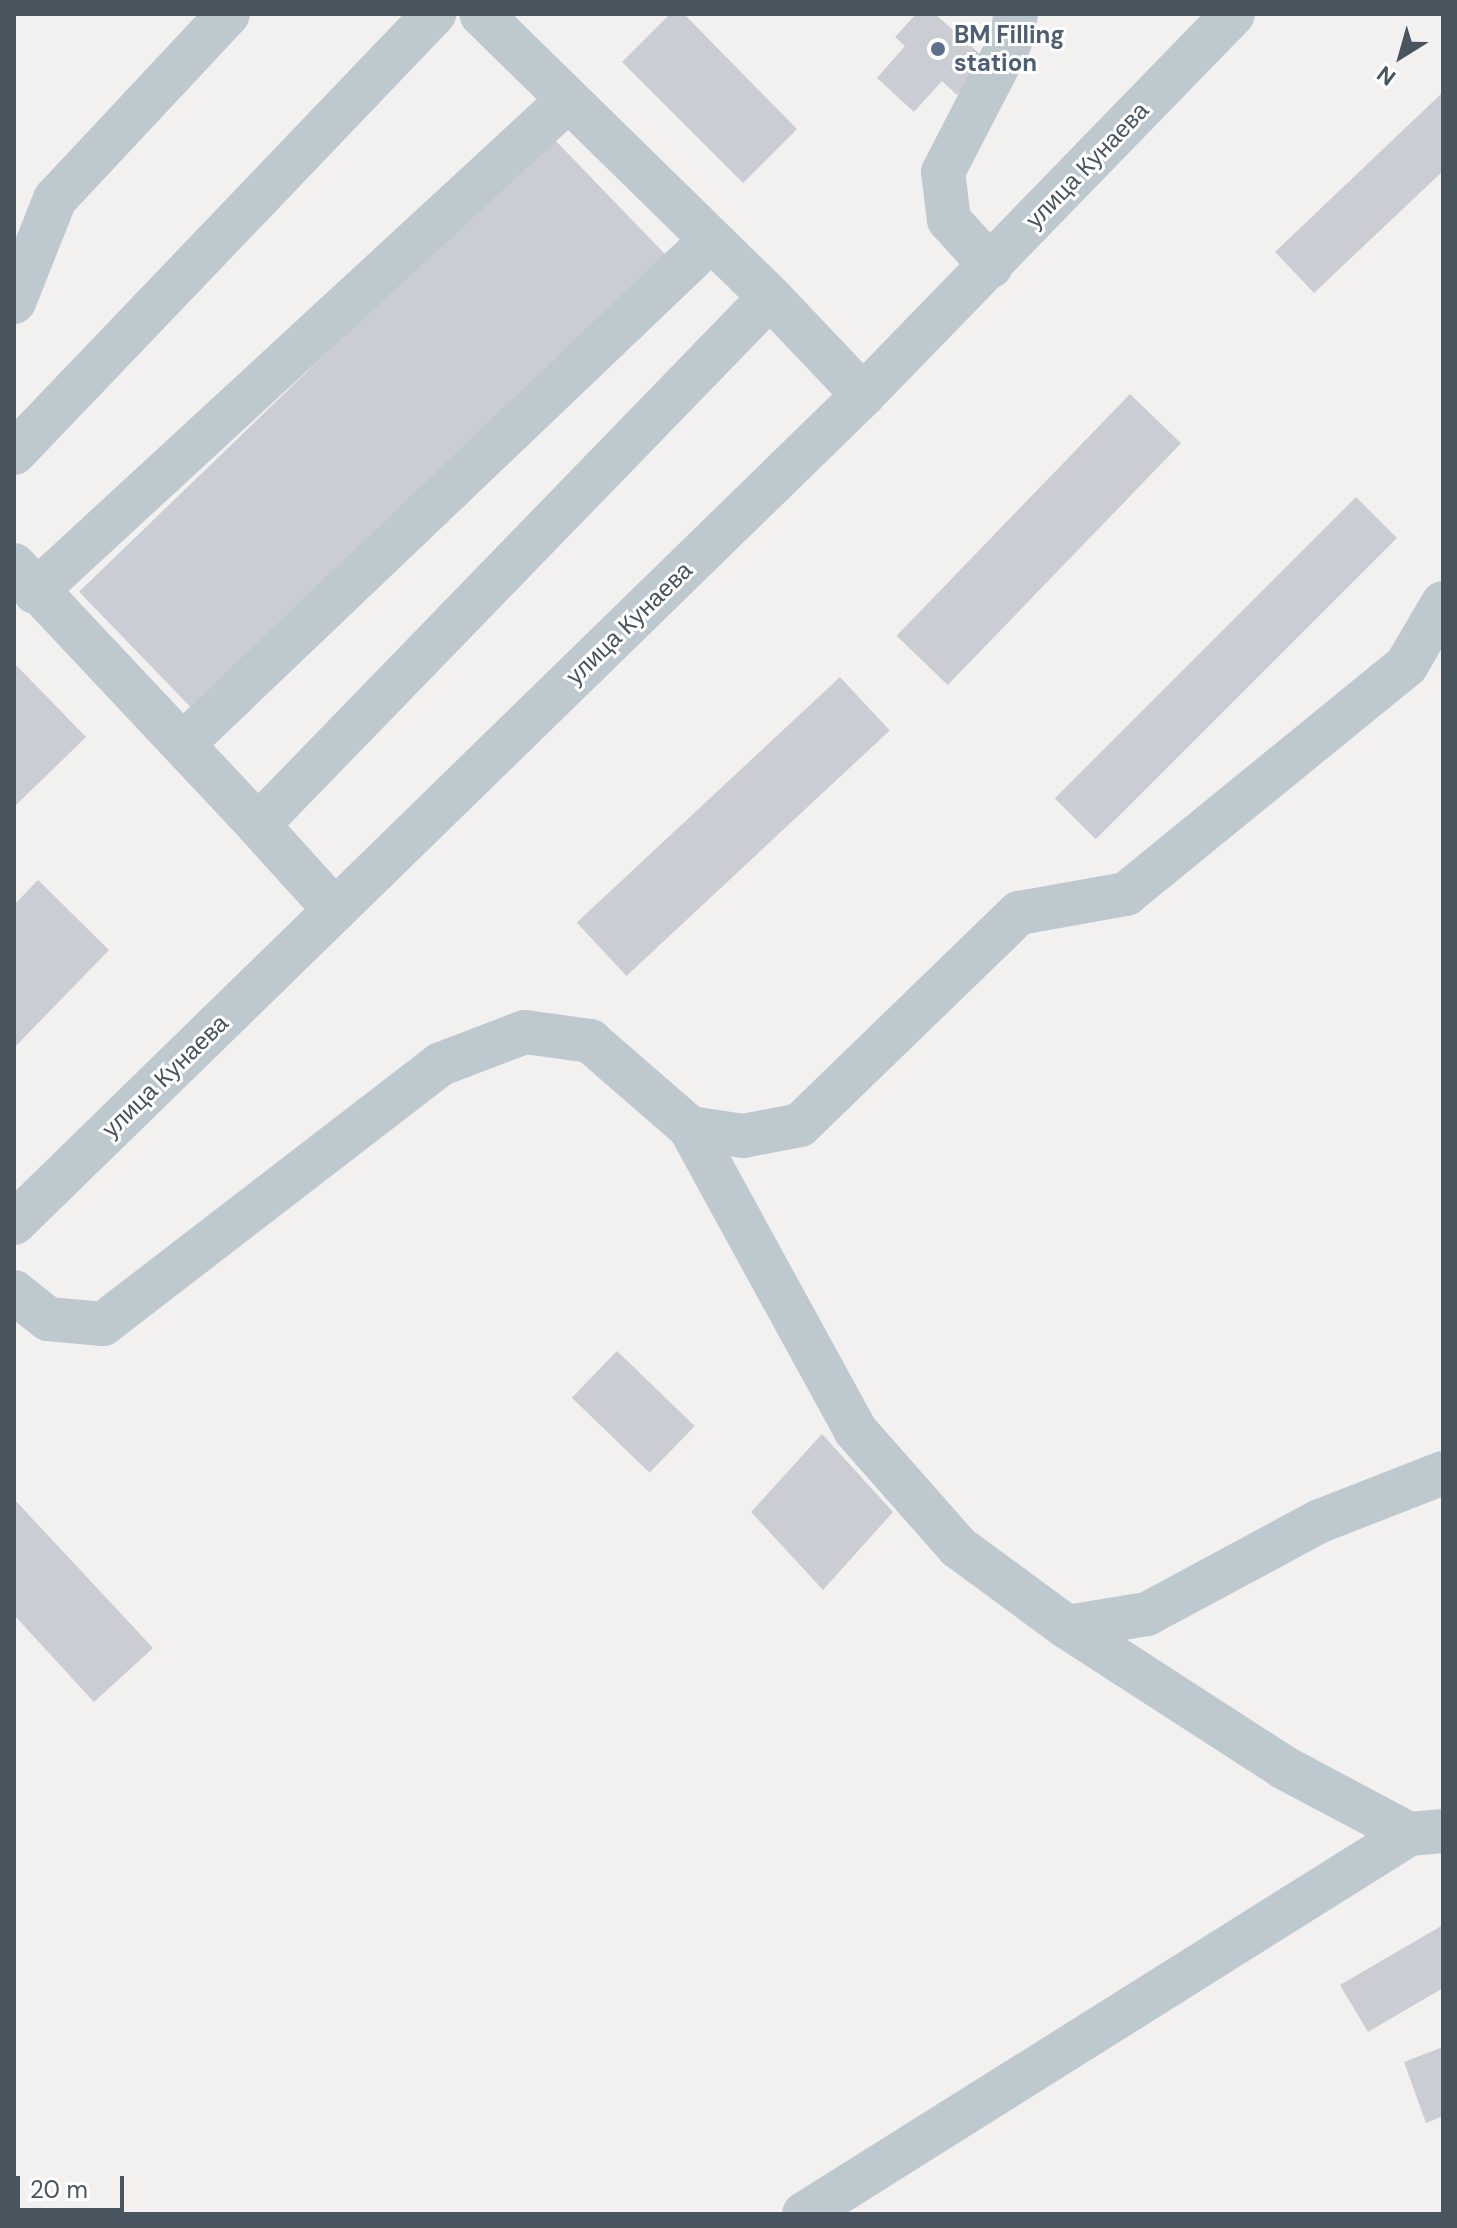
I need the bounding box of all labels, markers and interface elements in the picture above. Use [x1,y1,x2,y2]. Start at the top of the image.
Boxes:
north arrow [1361,16,1441,96]
place label: BM Filling station [954,21,1065,77]
marker: BM Filling station [929,40,947,58]
text: N [1371,59,1401,92]
street label: улица Кунаева [1020,96,1154,234]
street label: улица Кунаева [560,556,698,690]
street label: улица Кунаева [96,1009,234,1143]
scale bar [20,2160,128,2210]
text: 20 m [30,2174,88,2205]

